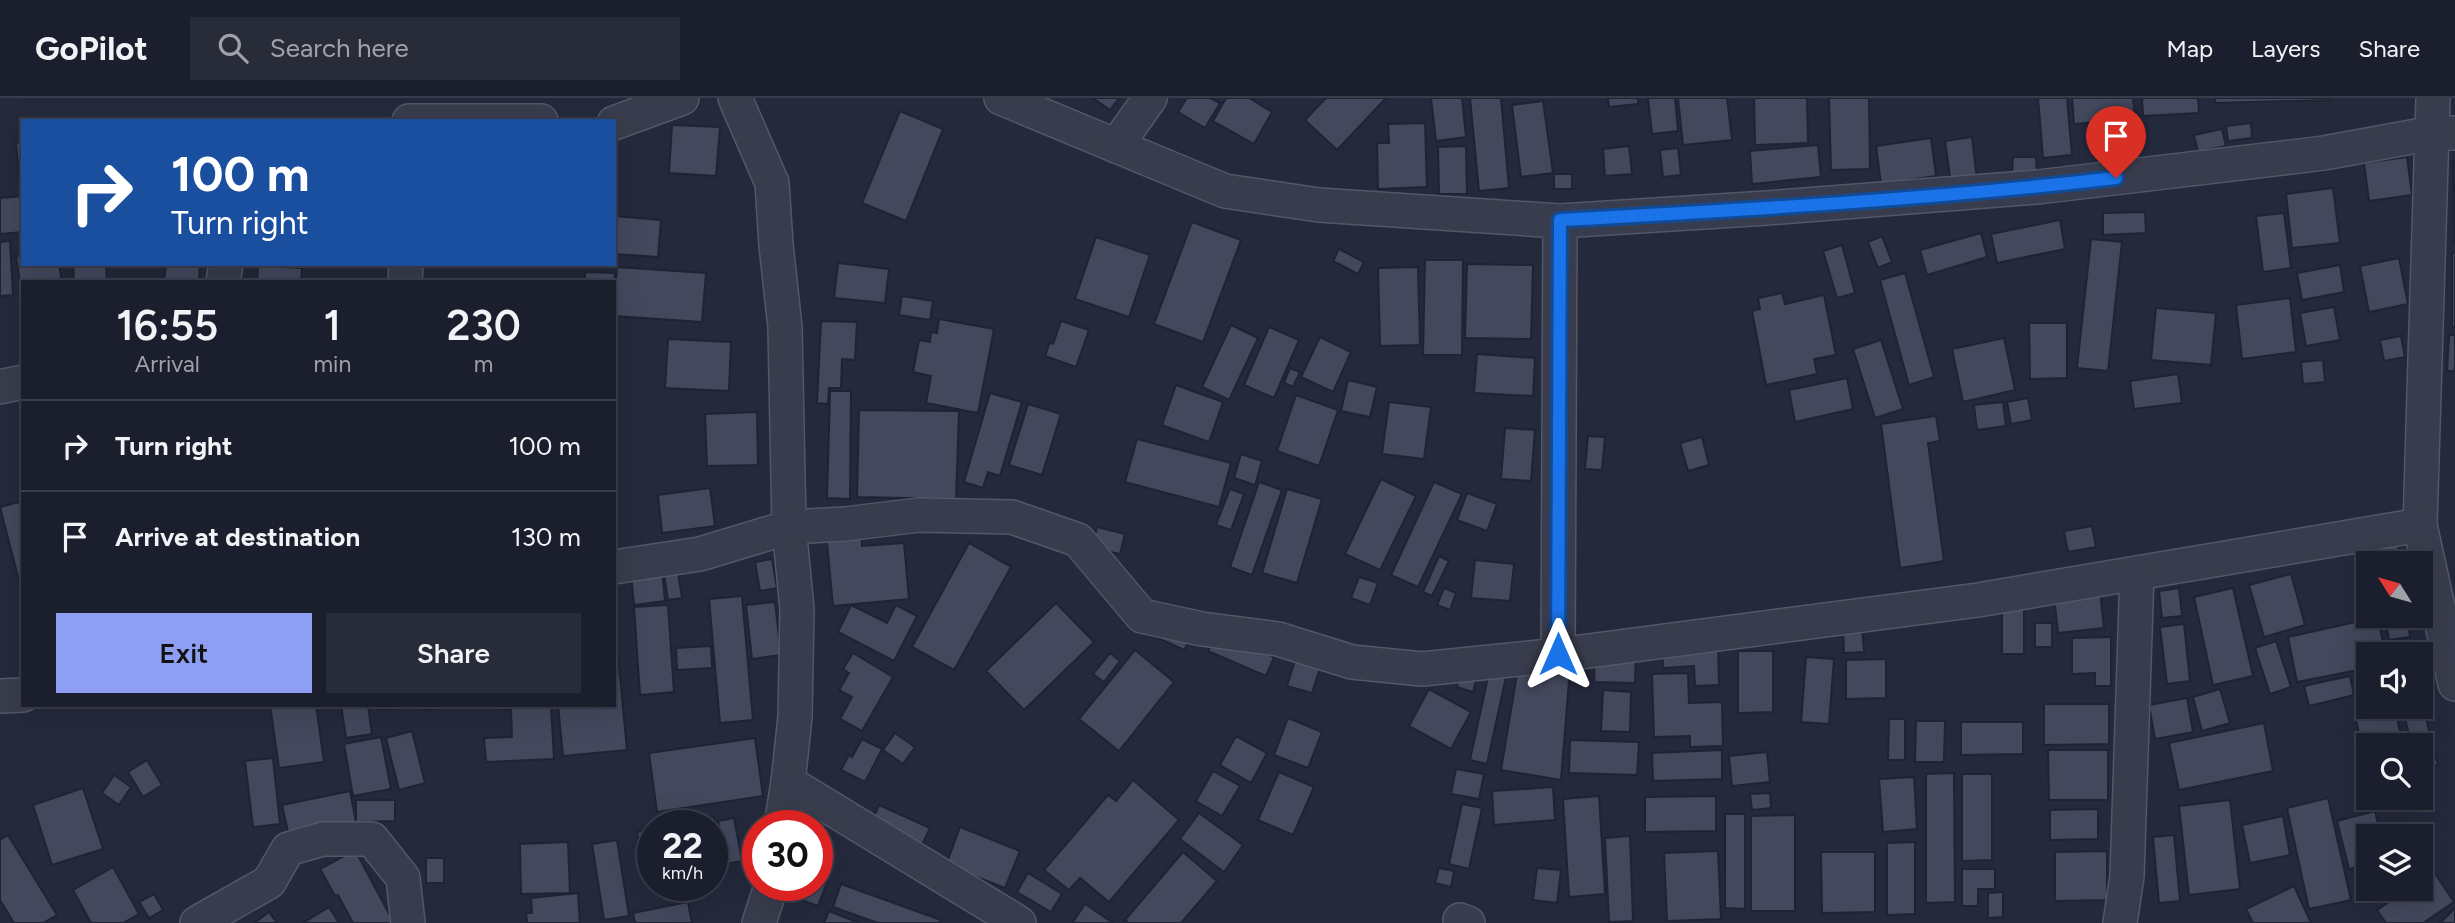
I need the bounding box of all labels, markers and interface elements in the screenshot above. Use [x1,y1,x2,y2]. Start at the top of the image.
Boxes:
search box [190,17,680,80]
text: GoPilot [35,29,148,68]
icon: search [214,29,252,67]
text: Search here [270,32,409,64]
text: Map [2166,34,2213,63]
text: Layers [2251,34,2320,63]
text: Share [2358,34,2420,63]
pin [2086,106,2146,178]
icon: arrive [2097,117,2135,155]
text: 100 m [171,144,310,203]
icon: right [56,147,147,238]
text: Turn right [171,204,309,242]
text: 16:55 [116,300,218,351]
text: 1 [324,300,341,351]
text: 230 [447,300,521,351]
text: Arrival [135,350,200,378]
text: min [314,350,351,378]
text: m [474,350,493,378]
icon: right [56,427,94,465]
text: Turn right [115,430,232,462]
text: 100 m [508,430,581,462]
icon: arrive [56,518,94,556]
text: Arrive at destination [115,521,360,553]
text: 130 m [511,521,581,553]
north arrow [2356,551,2432,628]
map controls [2356,551,2433,901]
button: Exit [56,613,312,693]
button: Share [326,613,581,693]
position arrow [1521,617,1595,691]
button: sound [2356,642,2433,719]
button: search [2356,733,2433,810]
speed limit sign: 30 [742,810,833,901]
button: layers [2356,824,2433,901]
text: 22 [662,825,703,867]
text: km/h [662,862,703,884]

